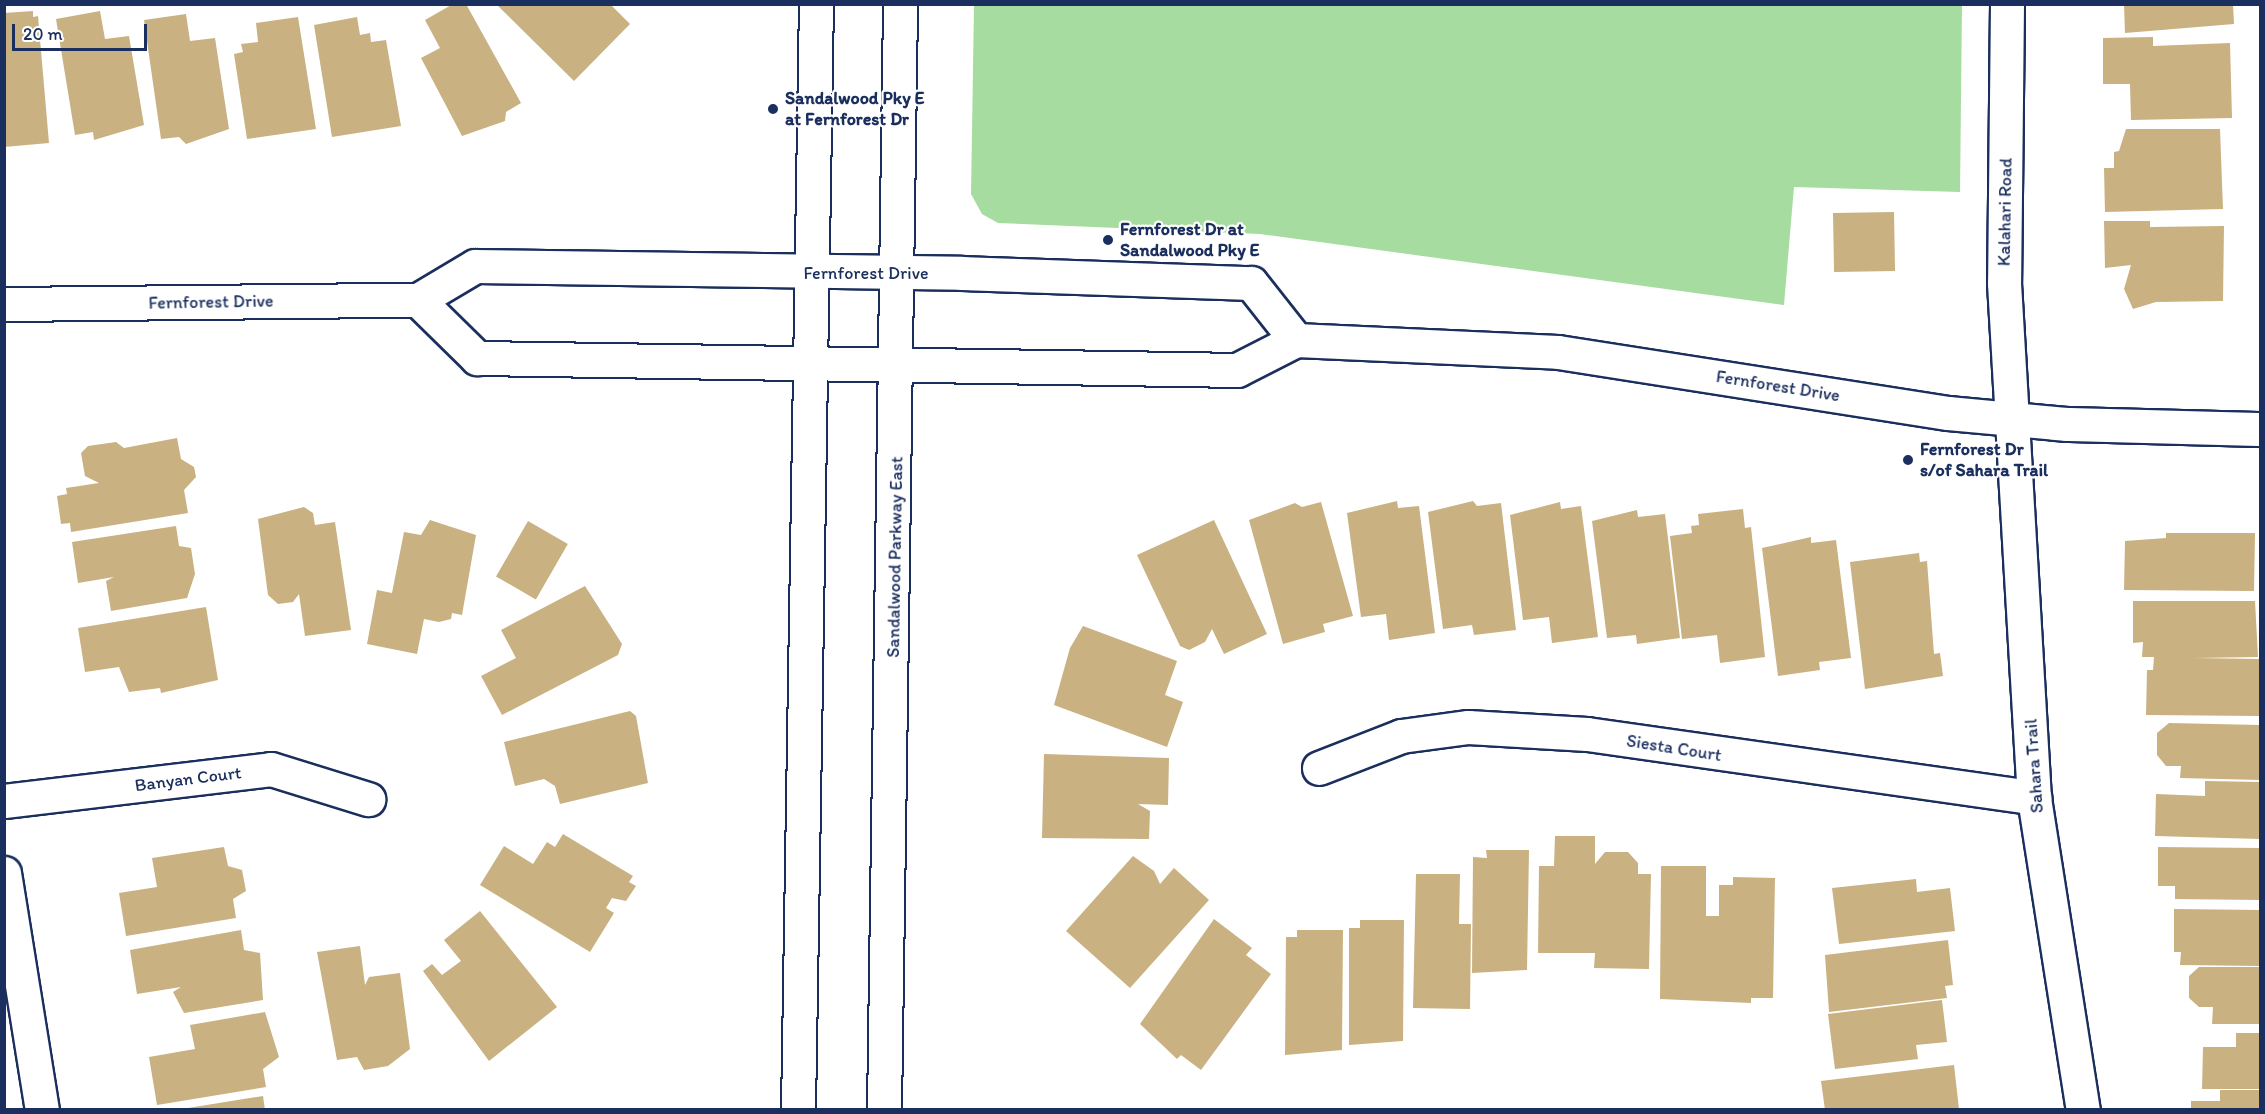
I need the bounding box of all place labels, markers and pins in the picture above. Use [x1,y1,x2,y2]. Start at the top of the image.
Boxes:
place label: Sandalwood Pky E at Fernforest Dr [785,88,925,130]
marker: Sandalwood Pky E at Fernforest Dr [766,102,780,116]
place label: Fernforest Dr at Sandalwood Pky E [1120,219,1260,262]
marker: Fernforest Dr at Sandalwood Pky E [1101,233,1115,247]
place label: Fernforest Dr s/of Sahara Trail [1920,439,2049,482]
marker: Fernforest Dr s/of Sahara Trail [1901,453,1915,467]

